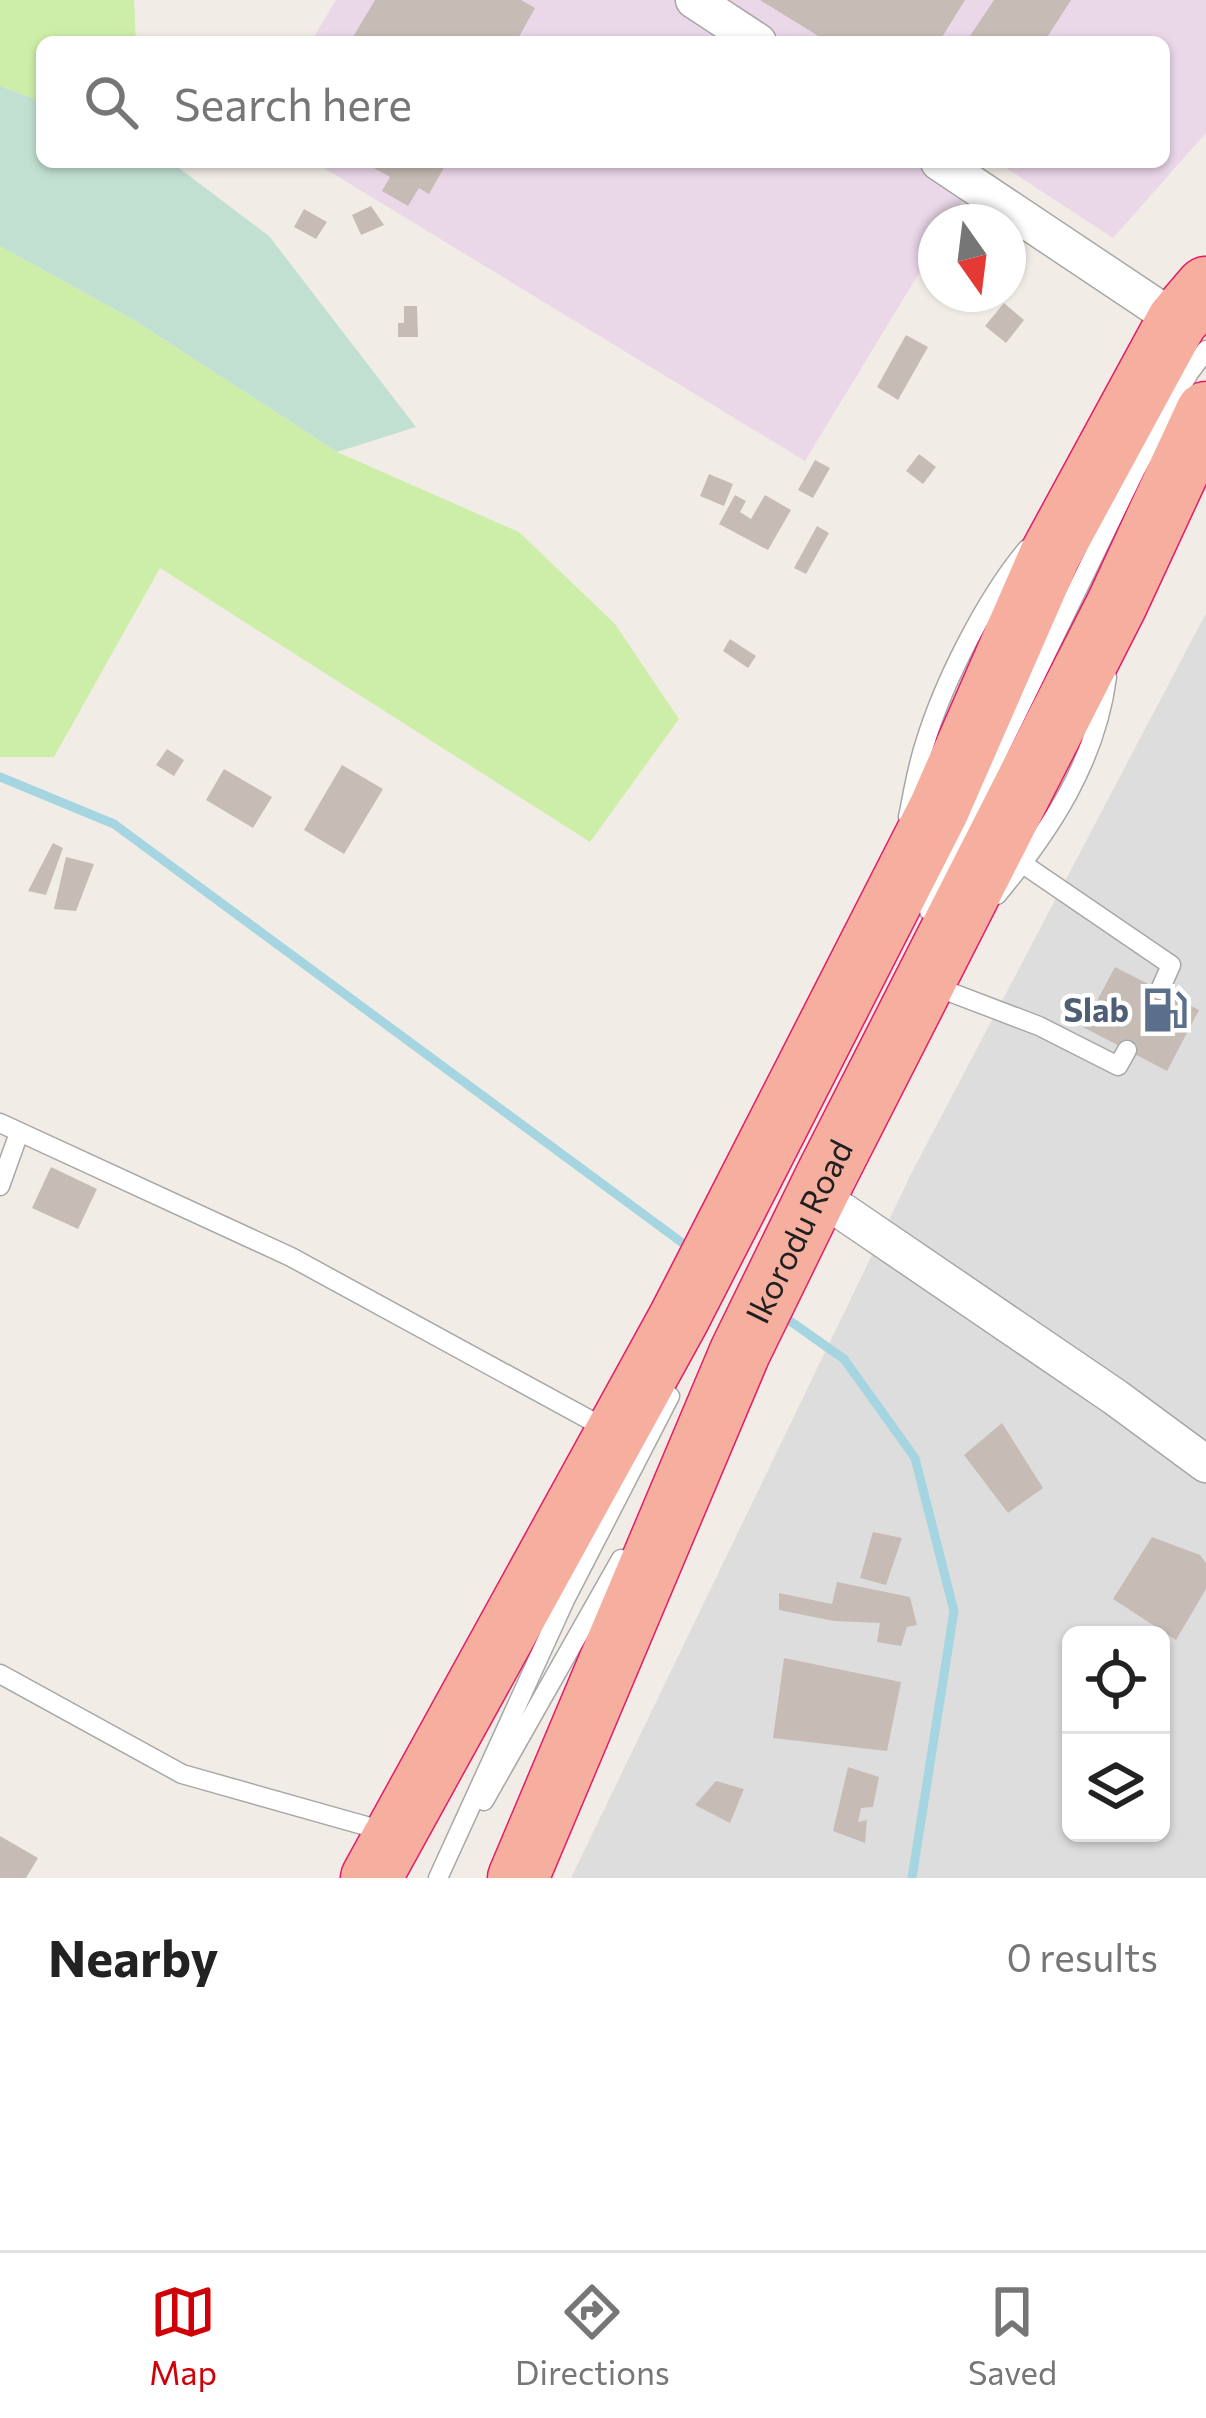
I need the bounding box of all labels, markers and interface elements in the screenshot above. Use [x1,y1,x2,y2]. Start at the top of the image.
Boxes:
search box [36,36,1170,168]
icon: search [78,69,144,135]
text: Search here [174,75,412,130]
north arrow [918,204,1026,312]
fuel station icon: Slab [1140,985,1190,1035]
place label: Slab [1063,988,1129,1029]
street label: Ikorodu Road [735,1132,860,1329]
map controls [1062,1626,1170,1842]
button: locate [1062,1626,1170,1734]
button: layers [1062,1734,1170,1842]
text: Nearby [48,1925,218,1988]
text: 0 results [1006,1932,1158,1980]
tab: Map [149,2279,217,2392]
tab: Directions [515,2279,670,2392]
tab: Saved [968,2279,1057,2392]

